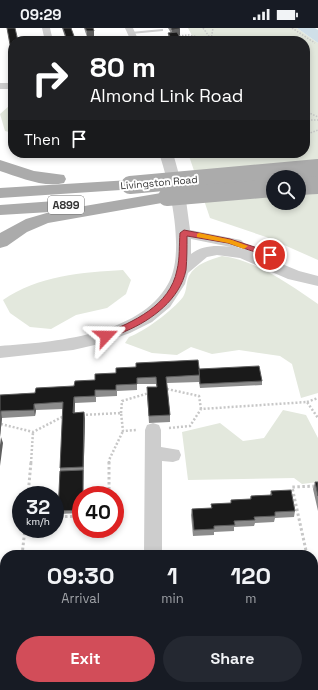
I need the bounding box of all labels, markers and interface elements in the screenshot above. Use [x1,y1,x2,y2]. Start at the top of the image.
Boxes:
text: 09:29 [20,5,62,24]
text: 80 m [90,49,156,85]
icon: right [24,52,76,104]
text: Almond Link Road [90,84,243,107]
icon: arrive [68,128,90,150]
text: Then [24,130,60,149]
map controls [266,170,306,210]
button: search [266,170,306,210]
street label: Livingston Road [120,173,198,192]
road number: A899 [48,196,84,214]
pin [253,238,287,272]
icon: arrive [259,244,281,266]
position arrow [85,315,127,357]
speed limit sign: 40 [72,486,124,538]
text: 32 [26,494,50,520]
text: km/h [26,515,50,528]
text: 09:30 [47,560,115,591]
text: 1 [167,560,178,591]
text: 120 [231,560,271,591]
text: Arrival [61,590,100,607]
text: min [161,590,184,607]
text: m [245,590,256,607]
button: Exit [16,636,155,682]
button: Share [163,636,302,682]

